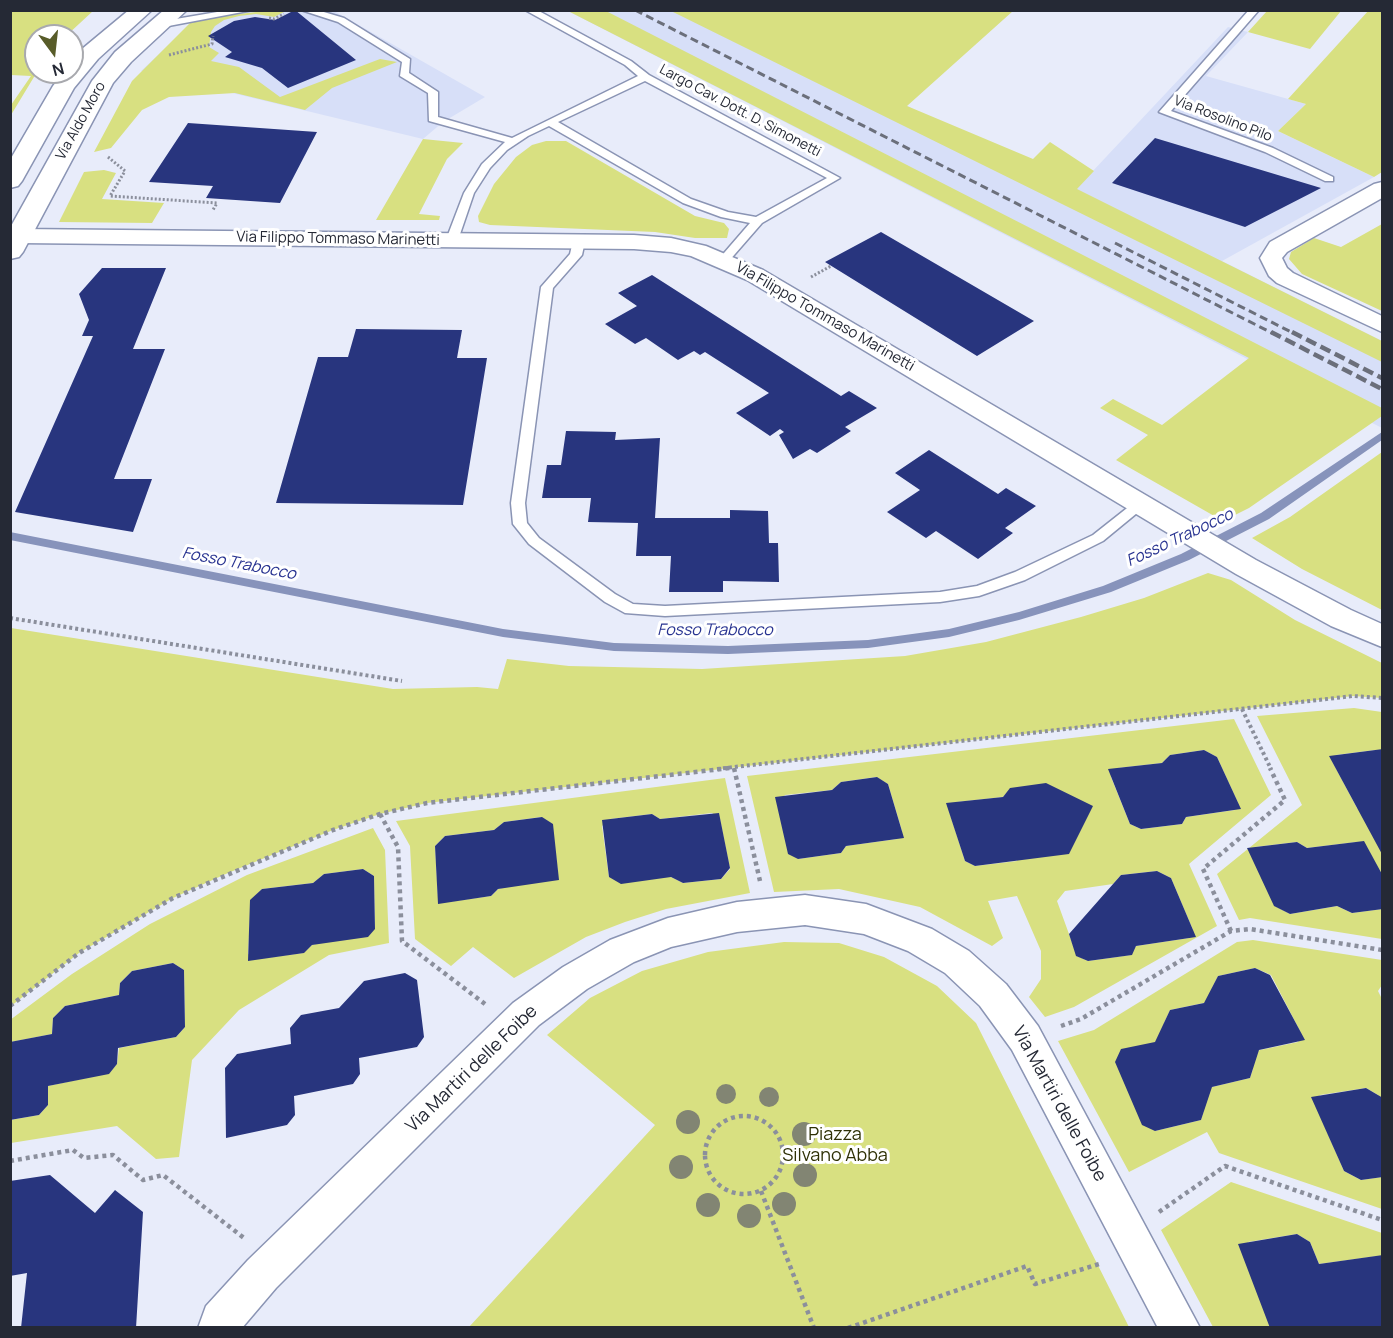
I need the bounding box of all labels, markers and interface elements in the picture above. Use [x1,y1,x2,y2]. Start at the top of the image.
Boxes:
north arrow [24,24,84,84]
text: N [50,57,67,82]
street label: Largo Cav. Dott. D. Simonetti [656,61,824,161]
street label: Via Aldo Moro [53,79,109,163]
street label: Via Rosolino Pilo [1172,93,1274,145]
street label: Via Filippo Tommaso Marinetti [236,228,440,250]
street label: Via Filippo Tommaso Marinetti [732,258,918,376]
water label: Fosso Trabocco [1124,505,1236,571]
water label: Fosso Trabocco [181,544,297,584]
water label: Fosso Trabocco [657,621,773,641]
street label: Via Martiri delle Foibe [402,1001,542,1137]
street label: Via Martiri delle Foibe [1007,1023,1111,1185]
park label: Piazza Silvano Abba [782,1124,888,1166]

